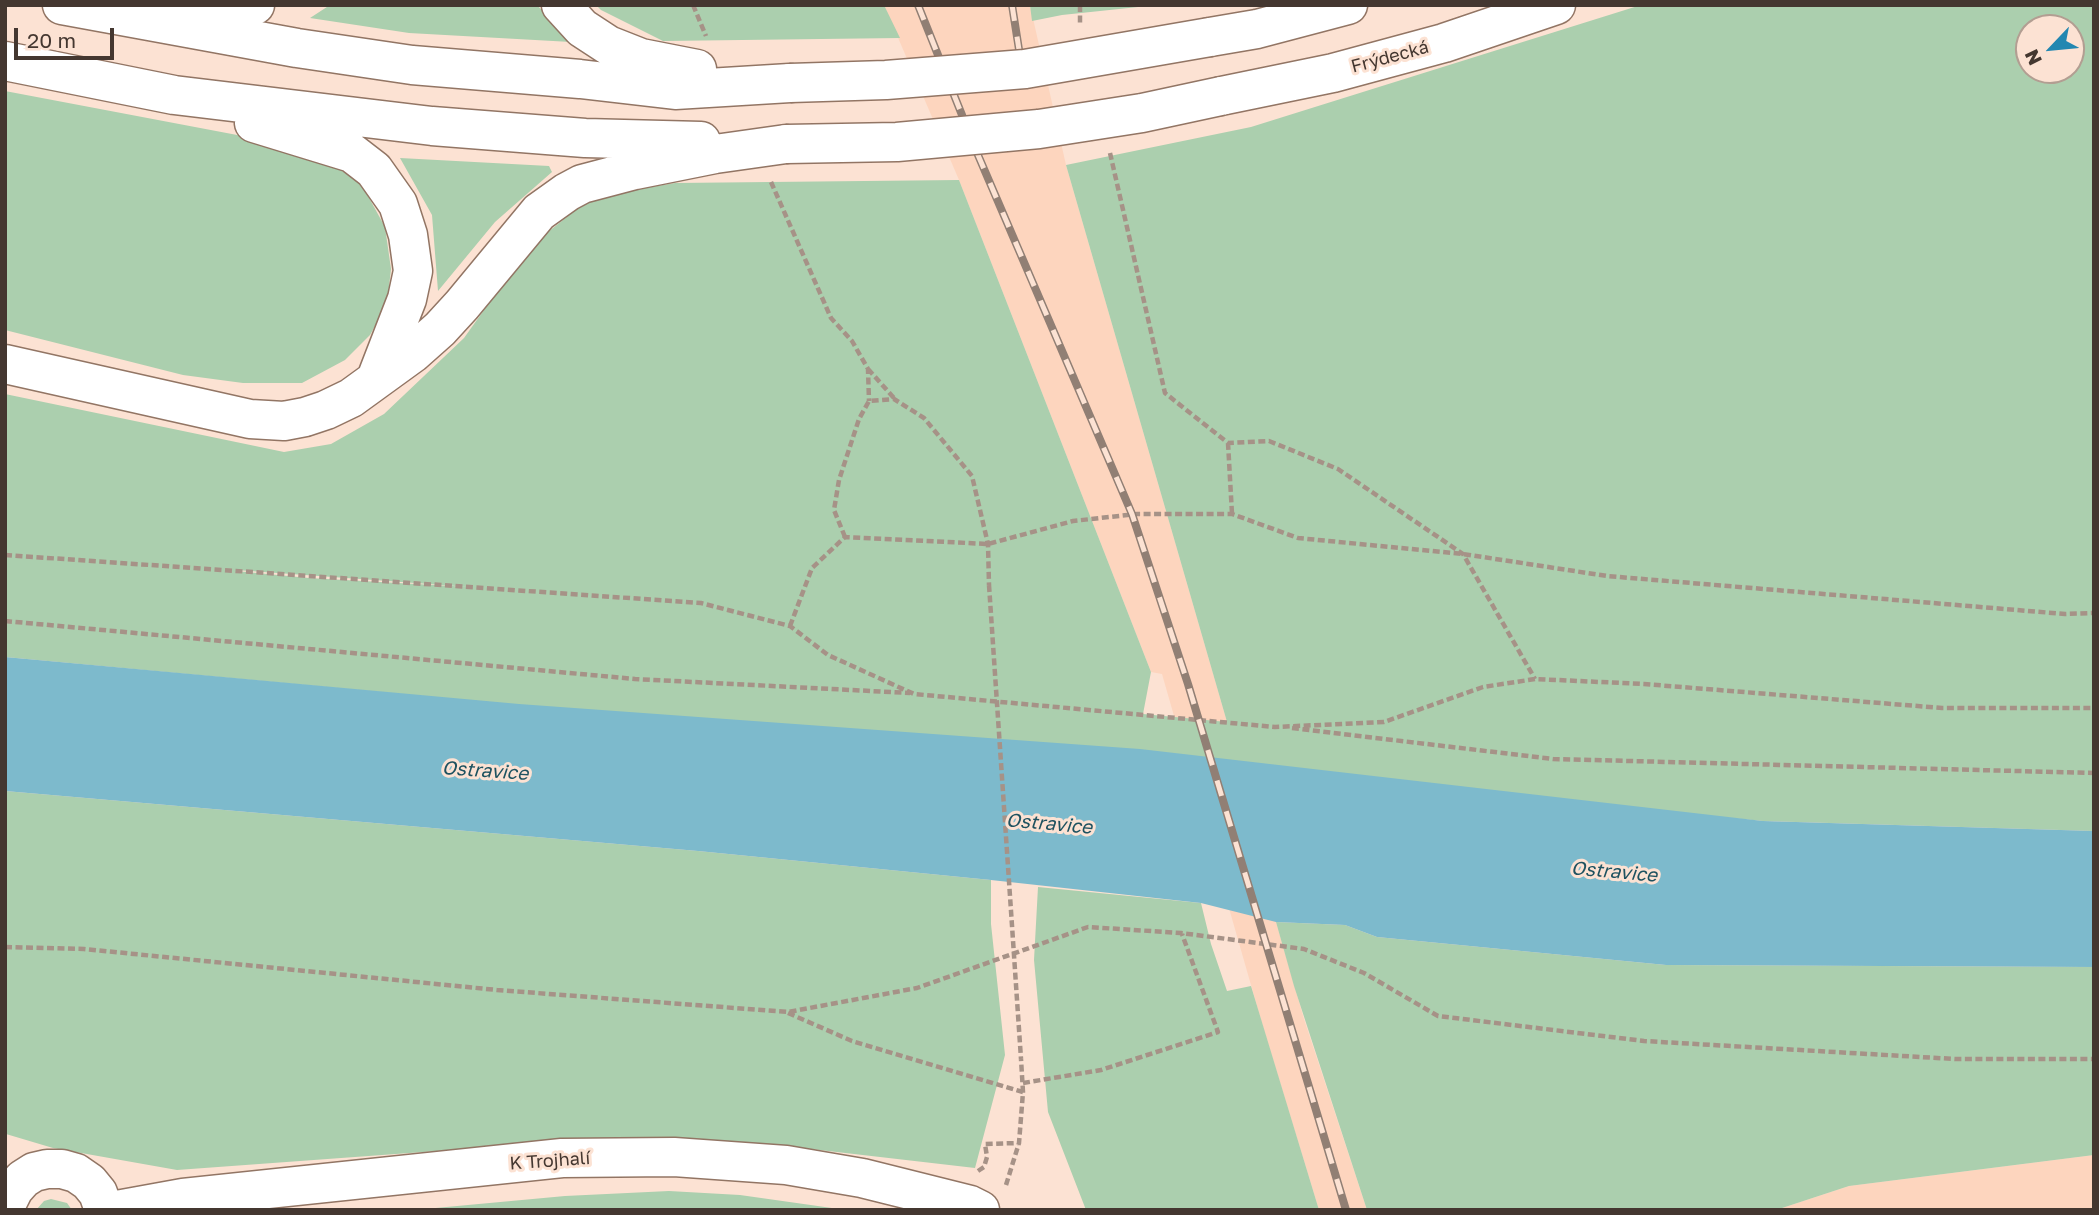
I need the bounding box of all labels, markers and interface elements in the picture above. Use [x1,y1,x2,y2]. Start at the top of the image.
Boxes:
scale bar [18,14,117,58]
north arrow [2015,14,2085,84]
text: 20 m [27,27,76,53]
street label: Frýdecká [1349,36,1431,78]
text: N [2019,46,2046,69]
water label: Ostravice [441,757,529,785]
water label: Ostravice [1005,809,1093,839]
water label: Ostravice [1570,857,1658,887]
street label: K Trojhalí [509,1147,591,1175]

